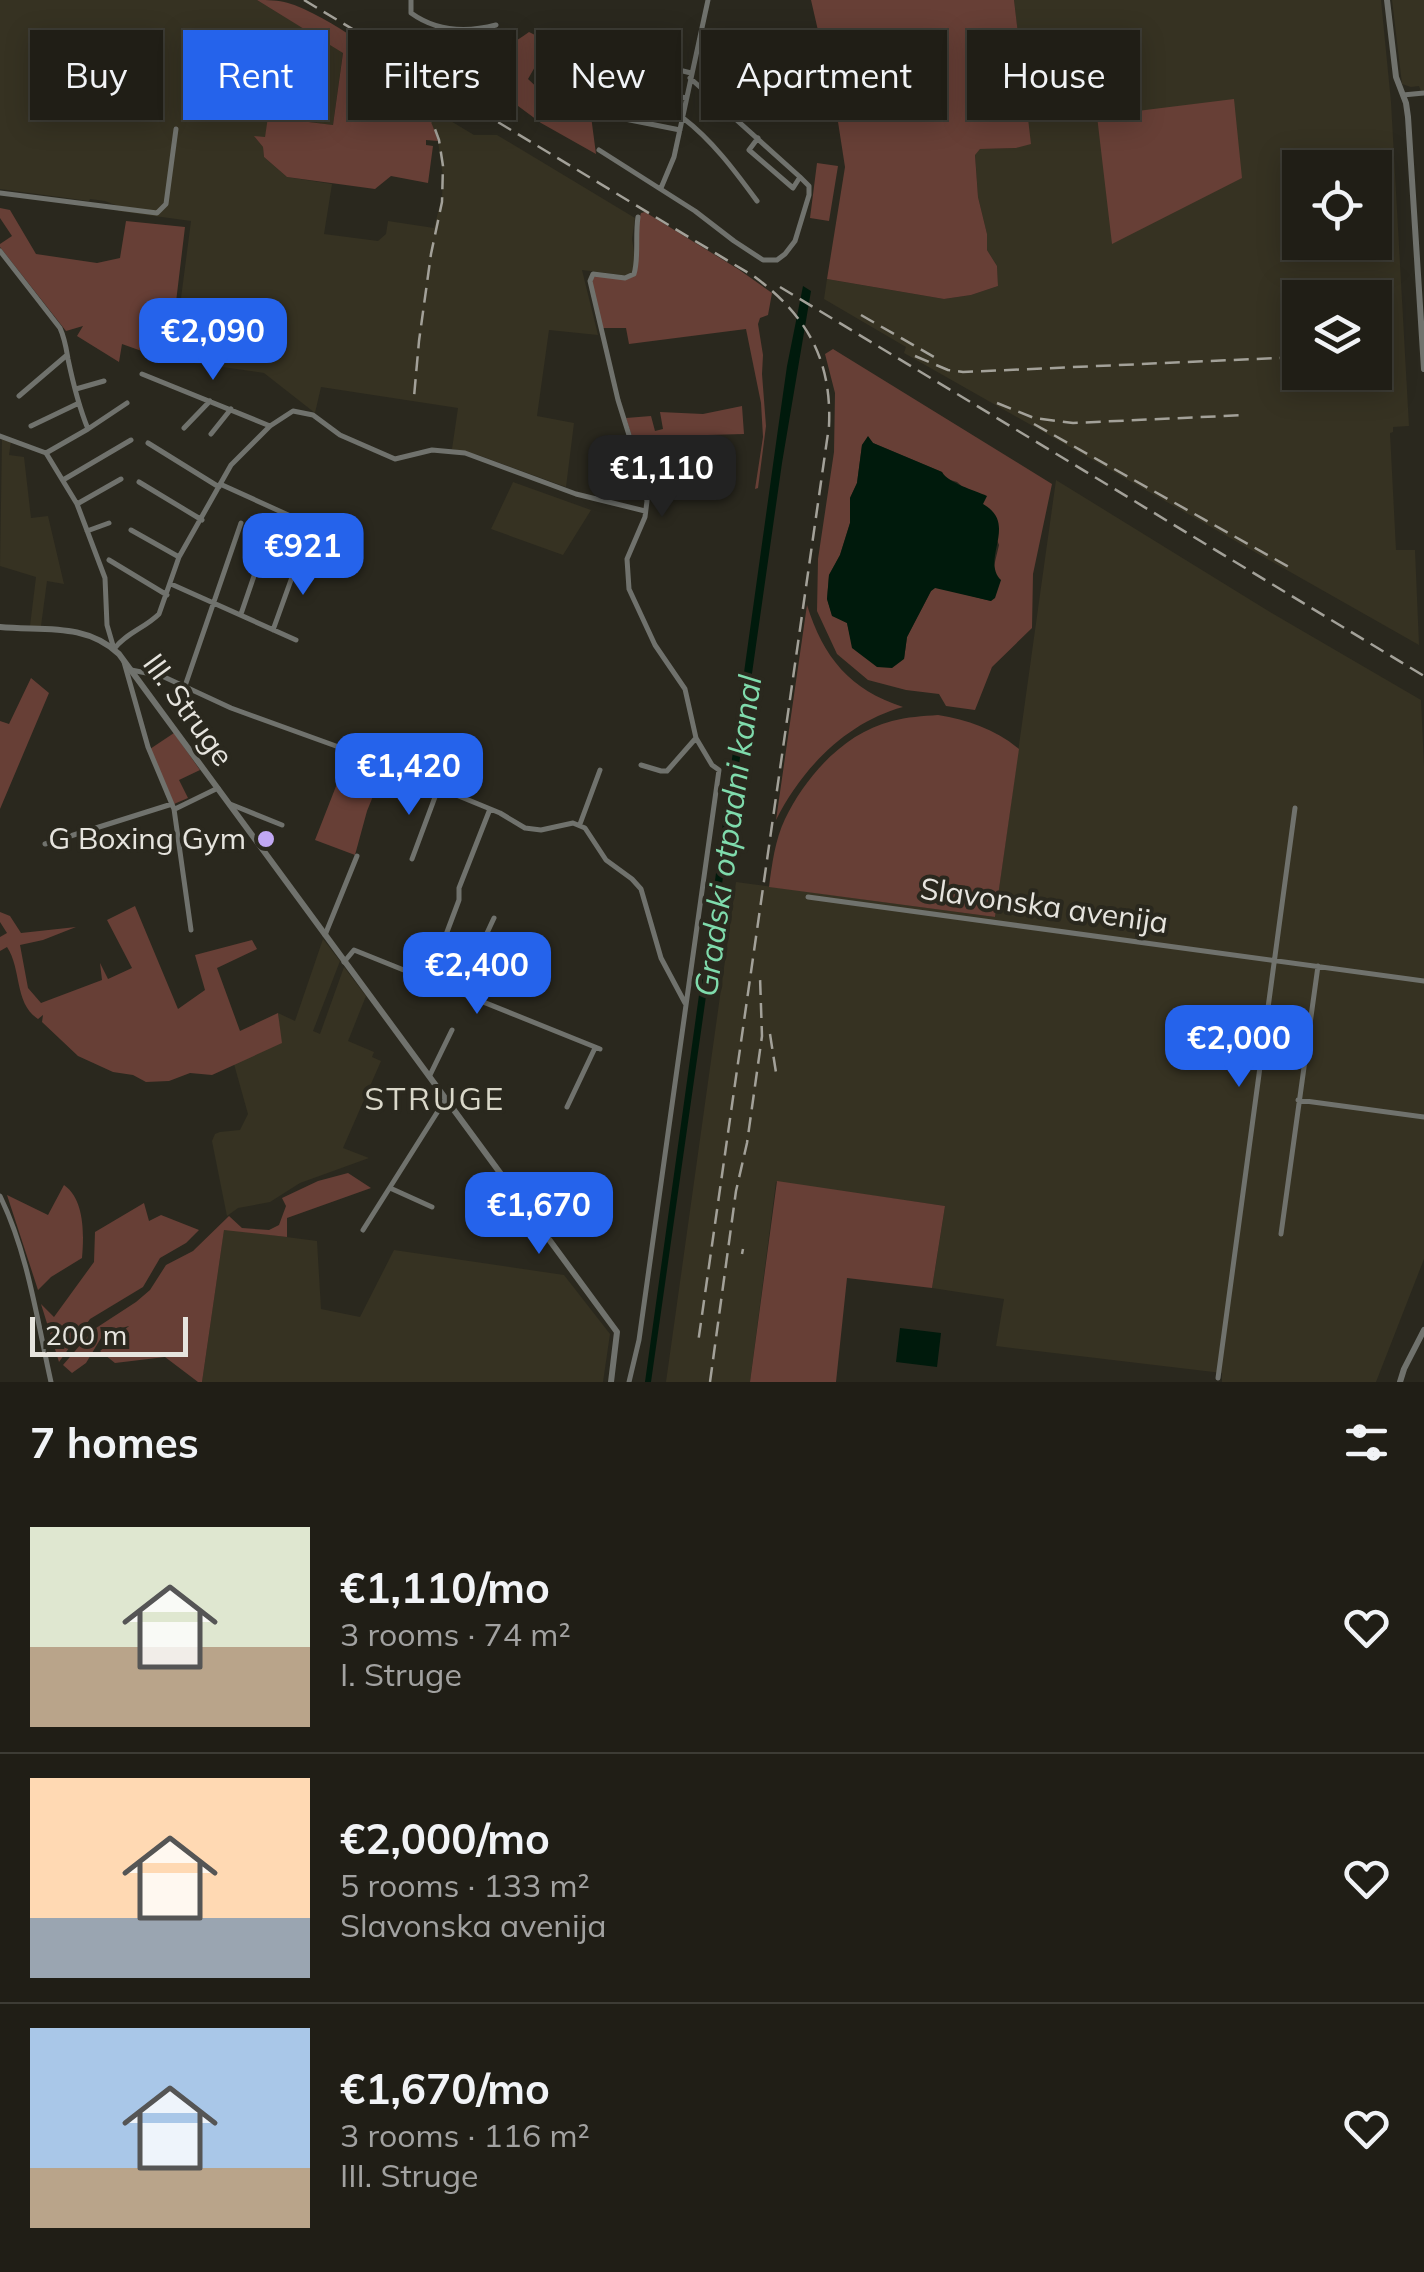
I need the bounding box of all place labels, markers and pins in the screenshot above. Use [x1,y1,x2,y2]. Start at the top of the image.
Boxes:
pin: €2,090 [132,298,294,383]
pin: €1,110 [581,435,743,520]
pin: €921 [244,513,362,598]
pin: €1,420 [328,733,490,818]
place label: G Boxing Gym [48,819,246,857]
marker: G Boxing Gym [255,828,277,850]
pin: €2,400 [396,932,558,1017]
pin: €2,000 [1158,1005,1320,1090]
pin: €1,670 [458,1172,620,1257]

